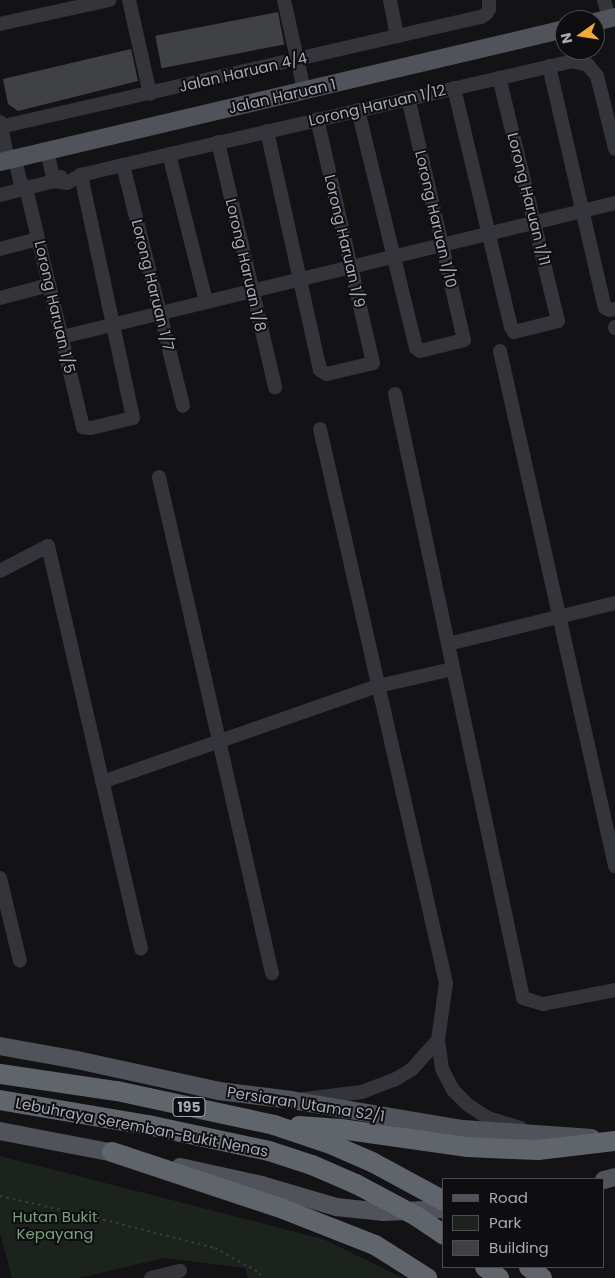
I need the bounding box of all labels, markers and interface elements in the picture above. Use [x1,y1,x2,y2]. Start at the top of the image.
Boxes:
north arrow [555,10,605,60]
text: N [555,31,577,46]
street label: Jalan Haruan 4/4 [177,48,309,96]
street label: Jalan Haruan 1 [226,75,338,117]
street label: Lorong Haruan 1/12 [307,81,447,129]
street label: Lorong Haruan 1/11 [504,131,554,267]
street label: Lorong Haruan 1/10 [411,148,461,290]
street label: Lorong Haruan 1/9 [321,173,369,309]
street label: Lorong Haruan 1/8 [222,197,270,333]
street label: Lorong Haruan 1/7 [128,218,178,352]
street label: Lorong Haruan 1/5 [31,239,79,375]
street label: Persiaran Utama S2/1 [226,1083,386,1125]
street label: Lebuhraya Seremban-Bukit Nenas [14,1094,270,1160]
road number: 195 [172,1096,206,1118]
legend [442,1178,605,1268]
text: Road [489,1187,528,1208]
park label: Hutan Bukit Kepayang [13,1207,97,1242]
text: Park [489,1212,521,1233]
text: Building [489,1237,549,1258]

